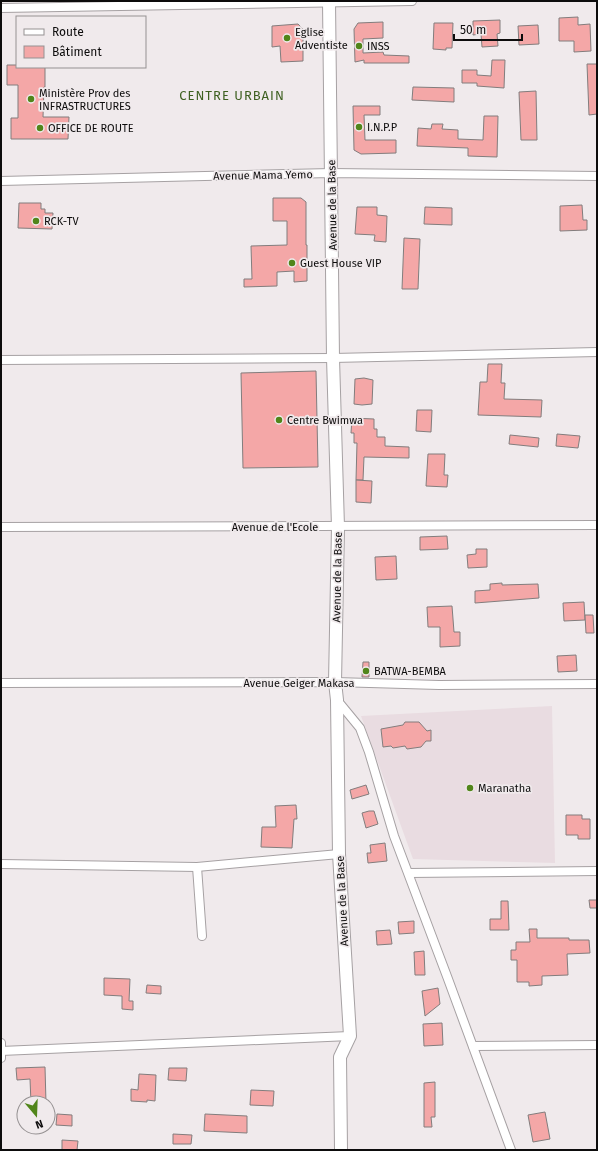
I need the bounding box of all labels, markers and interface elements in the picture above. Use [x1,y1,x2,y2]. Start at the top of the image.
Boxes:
legend [16,16,146,68]
scale bar [454,16,522,42]
text: 50 m [460,23,486,37]
text: Route [52,25,84,39]
place label: Eglise Adventiste [295,26,348,52]
marker: Eglise Adventiste [282,33,292,43]
place label: INSS [367,40,390,53]
marker: INSS [354,41,364,51]
text: Bâtiment [52,45,102,59]
place label: Ministère Prov des INFRASTRUCTURES [39,87,131,113]
district label: CENTRE URBAIN [179,88,285,103]
marker: Ministère Prov des INFRASTRUCTURES [26,94,36,104]
place label: I.N.P.P [367,121,398,134]
place label: OFFICE DE ROUTE [48,122,134,135]
marker: I.N.P.P [354,122,364,132]
marker: OFFICE DE ROUTE [35,123,45,133]
street label: Avenue de la Base [325,160,340,250]
street label: Avenue Mama Yemo [213,168,313,183]
place label: RCK-TV [44,215,79,228]
marker: RCK-TV [31,216,41,226]
place label: Guest House VIP [300,257,382,270]
marker: Guest House VIP [287,258,297,268]
place label: Centre Bwimwa [287,414,363,427]
marker: Centre Bwimwa [274,415,284,425]
street label: Avenue de l'Ecole [232,521,318,534]
street label: Avenue de la Base [330,532,345,622]
place label: BATWA-BEMBA [374,665,447,678]
marker: BATWA-BEMBA [361,666,371,676]
street label: Avenue Geiger Makasa [243,677,355,690]
place label: Maranatha [478,782,531,795]
marker: Maranatha [465,783,475,793]
street label: Avenue de la Base [334,855,351,947]
north arrow [16,1095,56,1135]
text: N [34,1117,45,1131]

